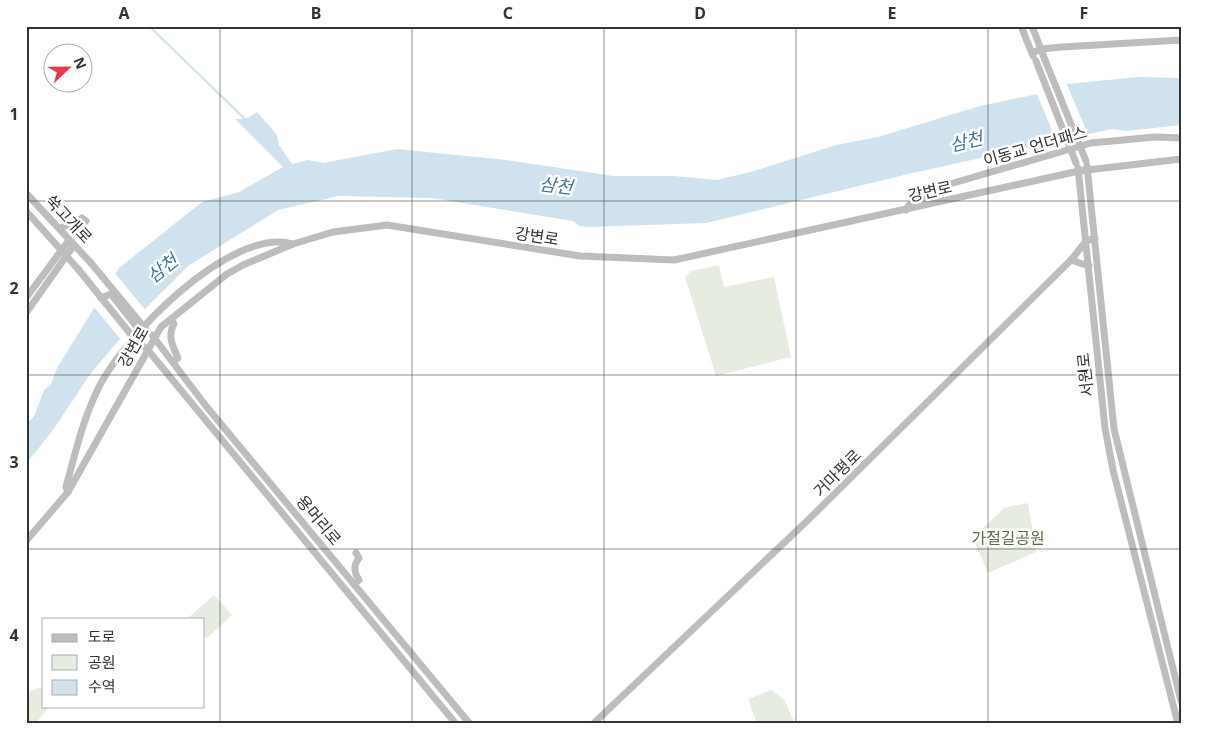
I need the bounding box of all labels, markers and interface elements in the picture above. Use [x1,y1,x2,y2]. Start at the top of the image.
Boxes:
text: A [118,2,130,24]
text: B [311,2,321,24]
text: C [503,2,513,24]
text: D [694,2,706,24]
text: E [888,2,897,24]
text: F [1080,2,1088,24]
north arrow [42,42,92,92]
text: N [70,54,91,72]
text: 1 [9,103,19,125]
street label: 이동교 언더패스 [980,121,1090,171]
water label: 삼천 [947,125,987,156]
water label: 삼천 [538,171,576,199]
street label: 강변로 [906,175,954,207]
street label: 쑥고개로 [41,190,97,248]
street label: 강변로 [513,222,561,250]
water label: 삼천 [142,247,184,288]
text: 2 [9,277,19,299]
street label: 강변로 [112,322,154,372]
street label: 서원로 [1072,352,1098,398]
street label: 거마평로 [808,444,866,502]
text: 3 [9,451,19,473]
street label: 용머리로 [292,490,347,550]
park label: 가절길공원 [971,527,1045,549]
legend [42,618,205,708]
text: 4 [9,624,19,646]
text: 도로 [88,626,116,646]
text: 공원 [88,652,116,672]
text: 수역 [88,676,116,696]

